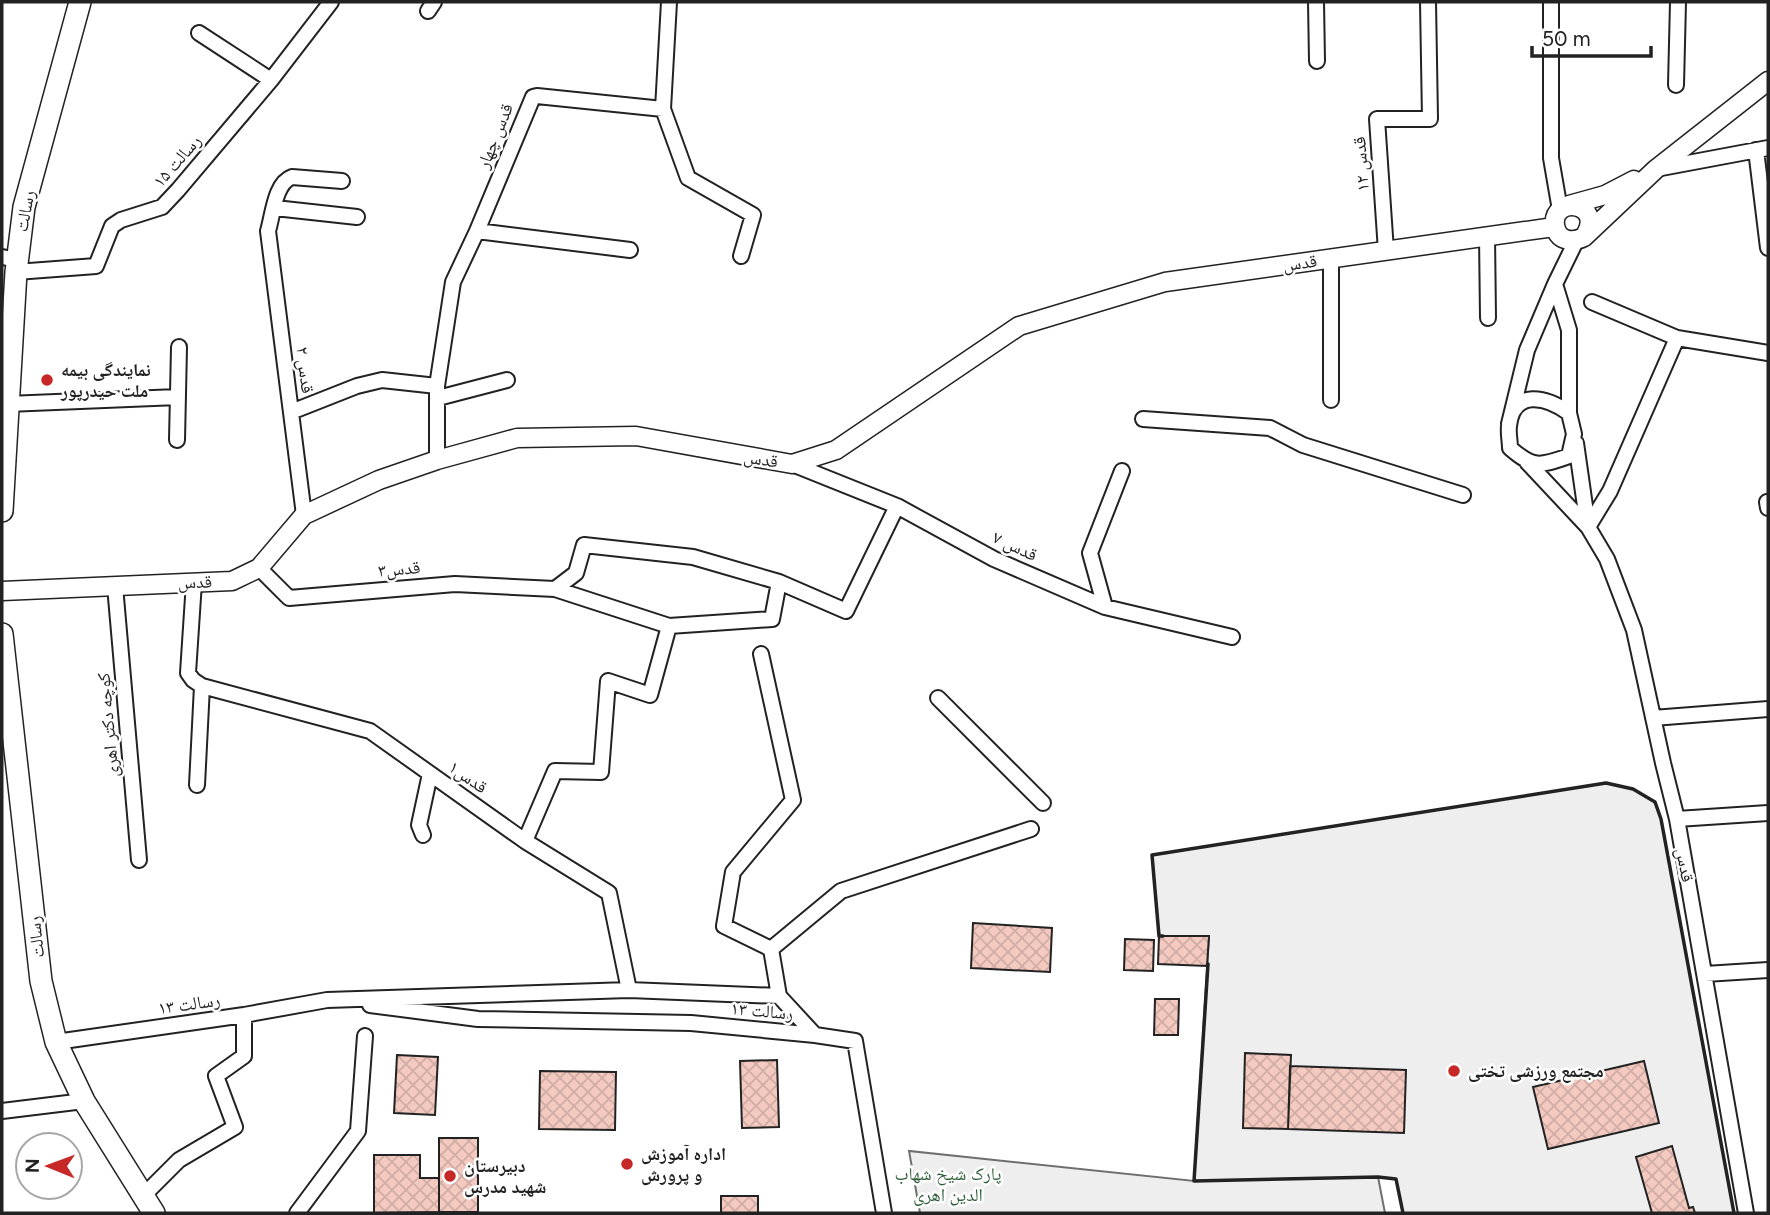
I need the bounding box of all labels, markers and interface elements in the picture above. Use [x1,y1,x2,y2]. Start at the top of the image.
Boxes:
scale bar [1532,14,1651,58]
text: 50 m [1542,26,1591,51]
street label: قدس چهار [472,100,518,173]
street label: رسالت ۱۵ [148,130,206,192]
street label: قدس ۱۲ [1348,136,1374,192]
street label: رسالت [10,188,40,234]
street label: قدس [1281,250,1319,276]
street label: قدس ۲ [291,345,319,395]
place label: نمایندگی بیمه ملت حیدرپور [60,359,151,402]
marker: نمایندگی بیمه ملت حیدرپور [39,372,55,388]
street label: قدس [742,445,780,473]
street label: قدس ۷ [989,526,1041,566]
street label: قدس۳ [377,556,421,582]
street label: قدس [177,570,213,594]
street label: کوچه دکتر اهری [92,671,124,778]
street label: قدس۱ [444,756,492,798]
street label: قدس [1671,846,1699,884]
street label: رسالت [23,915,49,959]
street label: رسالت ۱۳ [157,989,222,1019]
street label: رسالت ۱۳ [730,997,794,1025]
place label: مجتمع ورزشی تختی [1468,1060,1604,1083]
marker: مجتمع ورزشی تختی [1446,1063,1462,1079]
north arrow [14,1131,84,1201]
place label: اداره آموزش و پرورش [641,1143,726,1186]
place label: دبیرستان شهید مدرس [464,1155,546,1198]
marker: اداره آموزش و پرورش [619,1156,635,1172]
text: N [21,1158,44,1173]
park label: پارک شیخ شهاب الدین اهری [894,1163,1002,1206]
marker: دبیرستان شهید مدرس [442,1168,458,1184]

